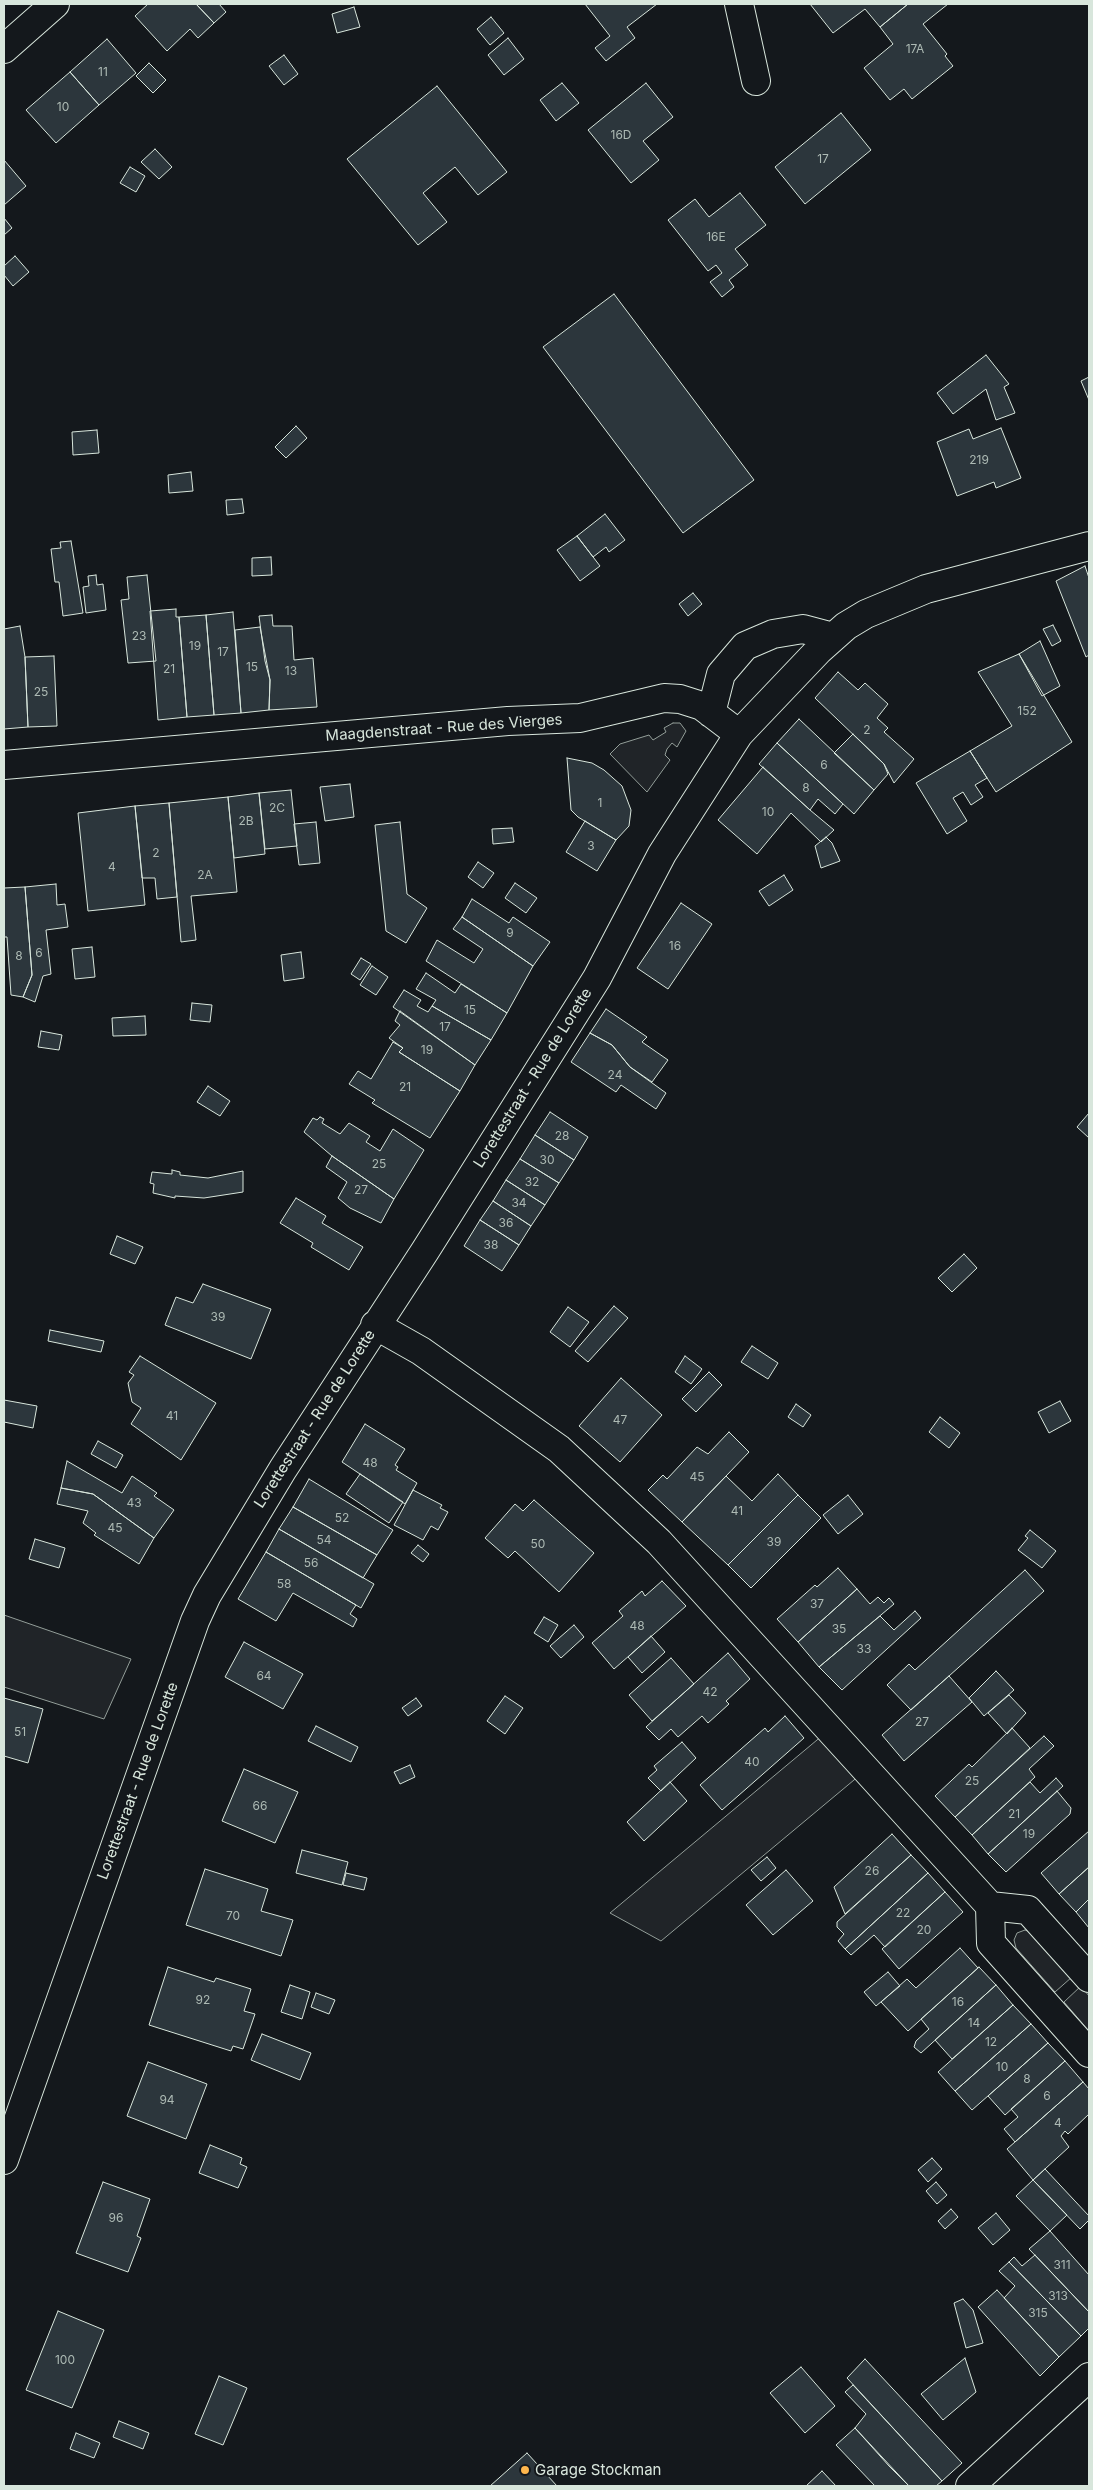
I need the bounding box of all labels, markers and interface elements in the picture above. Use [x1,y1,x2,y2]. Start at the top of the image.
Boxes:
house number: 17A [906,42,924,56]
house number: 11 [98,65,108,79]
house number: 10 [57,100,69,114]
house number: 16D [611,128,631,142]
house number: 17 [817,152,829,166]
house number: 16E [706,230,726,244]
house number: 219 [969,453,989,467]
house number: 23 [132,629,146,643]
house number: 19 [189,639,201,653]
house number: 17 [217,645,229,659]
house number: 15 [246,660,258,674]
house number: 21 [163,662,175,676]
house number: 13 [285,664,297,678]
house number: 25 [34,685,48,699]
house number: 152 [1017,704,1037,718]
street label: Maagdenstraat - Rue des Vierges [325,711,563,745]
house number: 2 [863,723,871,737]
house number: 6 [820,758,828,772]
house number: 8 [802,781,810,795]
house number: 1 [598,796,602,810]
house number: 2C [269,801,285,815]
house number: 10 [762,805,774,819]
house number: 2B [238,814,254,828]
house number: 3 [587,839,595,853]
house number: 2 [152,846,160,860]
house number: 4 [108,860,116,874]
house number: 2A [197,868,213,882]
house number: 9 [506,926,514,940]
house number: 16 [669,939,681,953]
house number: 6 [35,946,43,960]
house number: 8 [15,949,23,963]
street label: Lorettestraat - Rue de Lorette [470,985,596,1171]
house number: 15 [464,1003,476,1017]
house number: 17 [439,1020,451,1034]
house number: 19 [421,1043,433,1057]
house number: 24 [608,1068,622,1082]
house number: 21 [399,1080,411,1094]
house number: 28 [555,1129,569,1143]
house number: 30 [540,1153,554,1167]
house number: 25 [372,1157,386,1171]
house number: 32 [525,1175,539,1189]
house number: 27 [354,1183,368,1197]
house number: 34 [511,1196,527,1210]
house number: 36 [499,1216,513,1230]
house number: 38 [484,1238,498,1252]
house number: 39 [211,1310,225,1324]
street label: Lorettestraat - Rue de Lorette [251,1327,379,1511]
house number: 41 [166,1409,178,1423]
house number: 47 [613,1413,627,1427]
house number: 48 [362,1456,378,1470]
house number: 45 [689,1470,705,1484]
house number: 43 [126,1496,142,1510]
house number: 41 [731,1504,743,1518]
house number: 52 [335,1511,349,1525]
house number: 45 [107,1521,123,1535]
house number: 54 [316,1533,332,1547]
house number: 39 [767,1535,781,1549]
house number: 50 [531,1537,545,1551]
house number: 56 [304,1556,318,1570]
house number: 58 [277,1577,291,1591]
house number: 37 [810,1597,824,1611]
house number: 48 [629,1619,645,1633]
house number: 35 [832,1622,846,1636]
house number: 33 [857,1642,871,1656]
house number: 64 [256,1669,272,1683]
street label: Lorettestraat - Rue de Lorette [94,1680,182,1882]
house number: 42 [702,1685,718,1699]
house number: 27 [915,1715,929,1729]
house number: 51 [14,1725,26,1739]
house number: 40 [744,1755,760,1769]
house number: 25 [965,1774,979,1788]
house number: 66 [253,1799,267,1813]
house number: 21 [1008,1807,1020,1821]
house number: 19 [1023,1827,1035,1841]
house number: 26 [865,1864,879,1878]
house number: 22 [896,1906,910,1920]
house number: 70 [226,1909,240,1923]
house number: 20 [917,1923,931,1937]
house number: 92 [196,1993,210,2007]
house number: 16 [952,1995,964,2009]
house number: 14 [968,2016,980,2030]
house number: 12 [985,2035,997,2049]
house number: 10 [996,2060,1008,2074]
house number: 8 [1023,2072,1031,2086]
house number: 6 [1043,2089,1051,2103]
house number: 94 [159,2093,175,2107]
house number: 4 [1054,2116,1062,2130]
house number: 96 [109,2211,123,2225]
house number: 311 [1053,2258,1071,2272]
house number: 313 [1048,2289,1068,2303]
house number: 315 [1028,2306,1048,2320]
house number: 100 [55,2353,75,2367]
place label: Garage Stockman [535,2461,661,2479]
marker: Garage Stockman [519,2464,531,2476]

